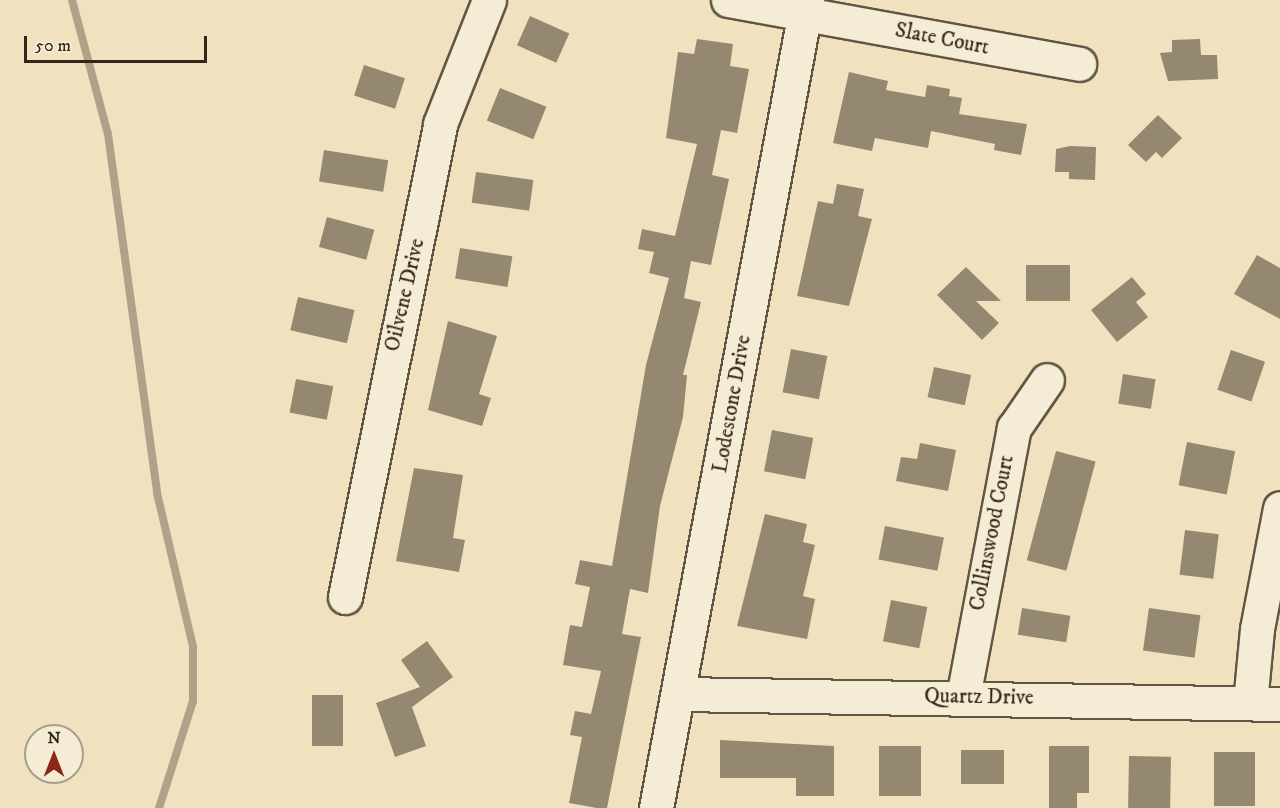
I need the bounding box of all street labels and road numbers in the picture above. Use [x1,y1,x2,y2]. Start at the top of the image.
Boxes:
street label: Slate Court [893,18,991,60]
street label: Oilvene Drive [380,236,430,354]
street label: Lodestone Drive [707,333,757,475]
street label: Collinswood Court [965,453,1019,613]
street label: Quartz Drive [924,683,1034,711]

